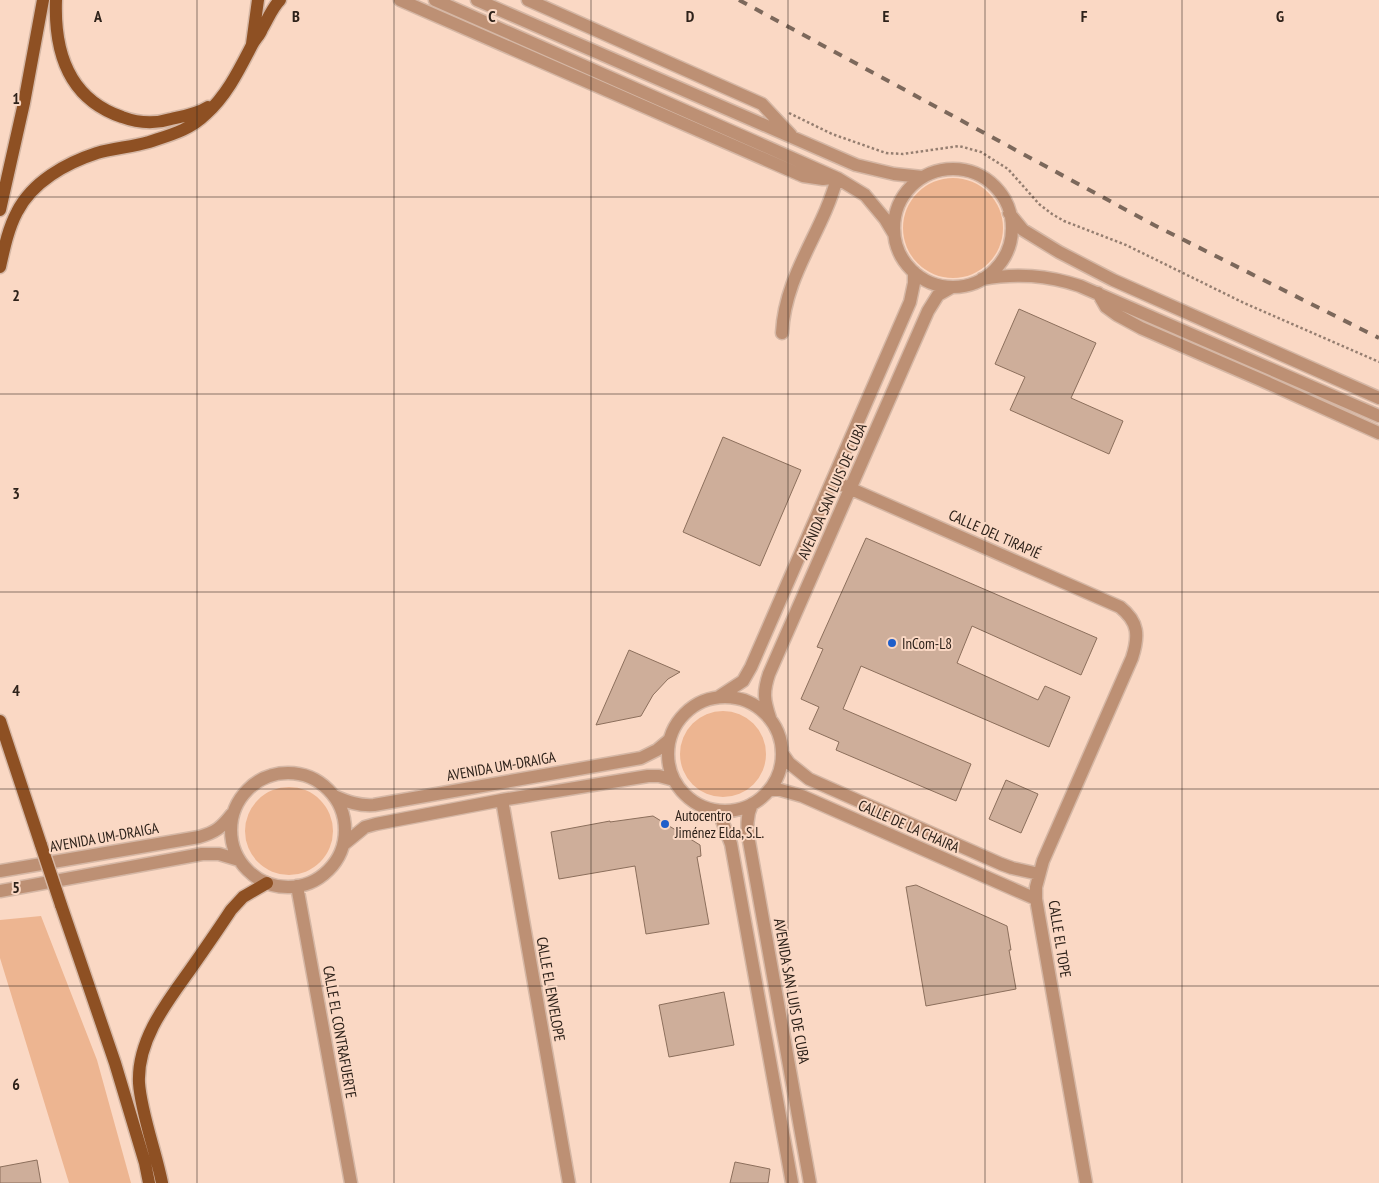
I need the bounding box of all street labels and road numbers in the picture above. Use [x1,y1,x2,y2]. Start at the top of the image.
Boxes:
street label: AVENIDA SAN LUIS DE CUBA [793,419,871,562]
street label: CALLE DEL TIRAPIÉ [946,505,1044,563]
street label: AVENIDA UM-DRAIGA [445,747,558,785]
street label: CALLE DE LA CHAIRA [855,795,963,857]
street label: AVENIDA UM-DRAIGA [48,818,161,856]
street label: CALLE EL TOPE [1045,899,1075,979]
street label: AVENIDA SAN LUIS DE CUBA [770,917,814,1066]
street label: CALLE EL ENVELOPE [532,935,570,1043]
street label: CALLE EL CONTRAFUERTE [319,964,361,1100]

